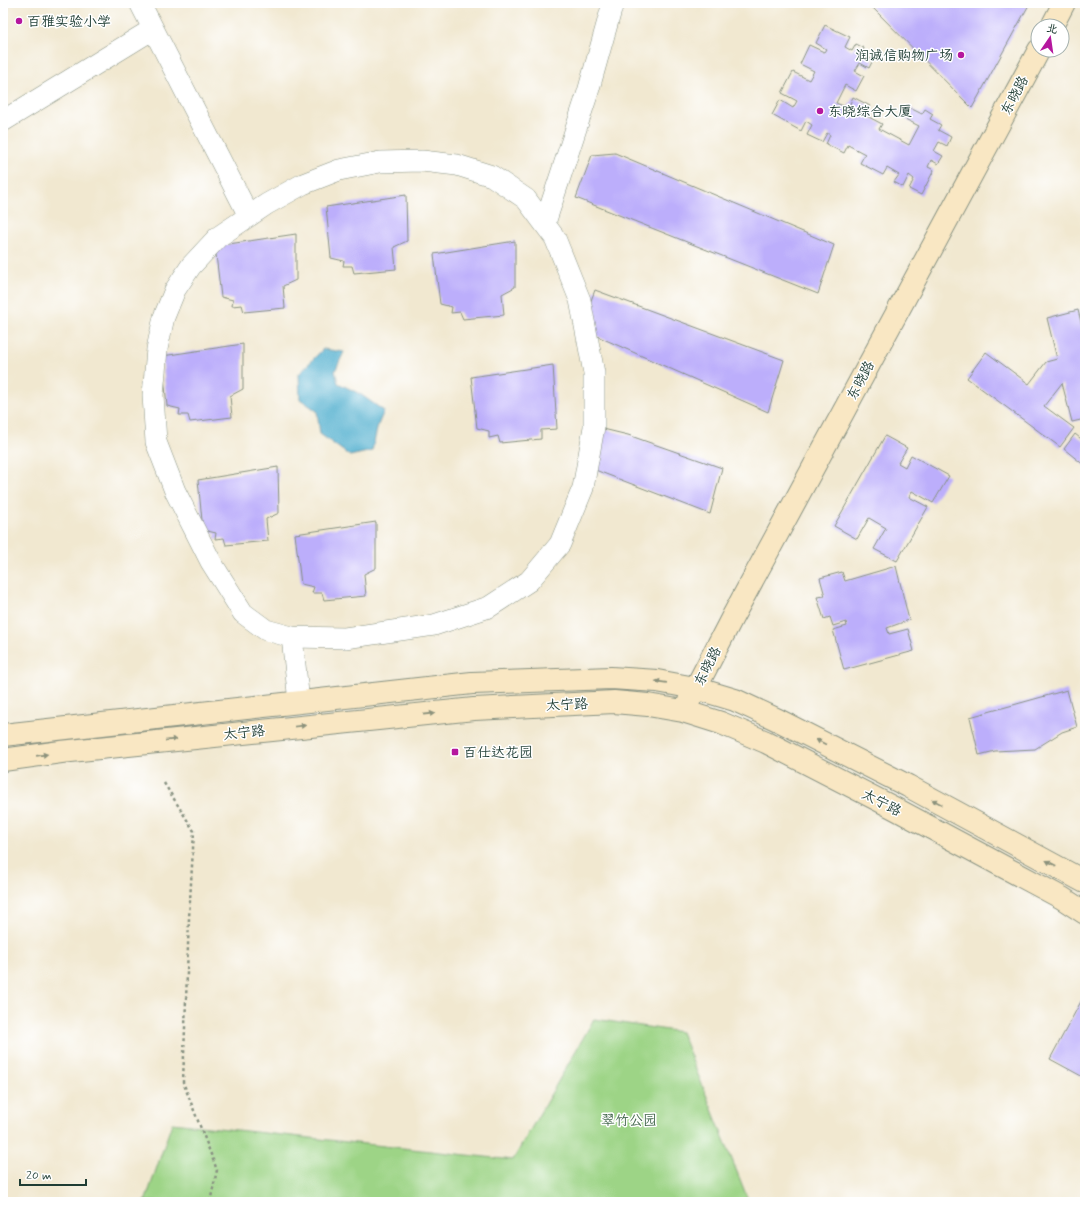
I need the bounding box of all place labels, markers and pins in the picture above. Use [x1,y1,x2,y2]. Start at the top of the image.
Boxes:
place label: 百雅实验小学 [27,13,111,31]
marker: 百雅实验小学 [14,16,24,26]
place label: 润诚信购物广场 [855,47,953,65]
marker: 润诚信购物广场 [956,50,966,60]
place label: 东晓综合大厦 [828,103,912,121]
marker: 东晓综合大厦 [815,106,825,116]
place label: 百仕达花园 [463,744,533,762]
marker: 百仕达花园 [450,747,460,757]

